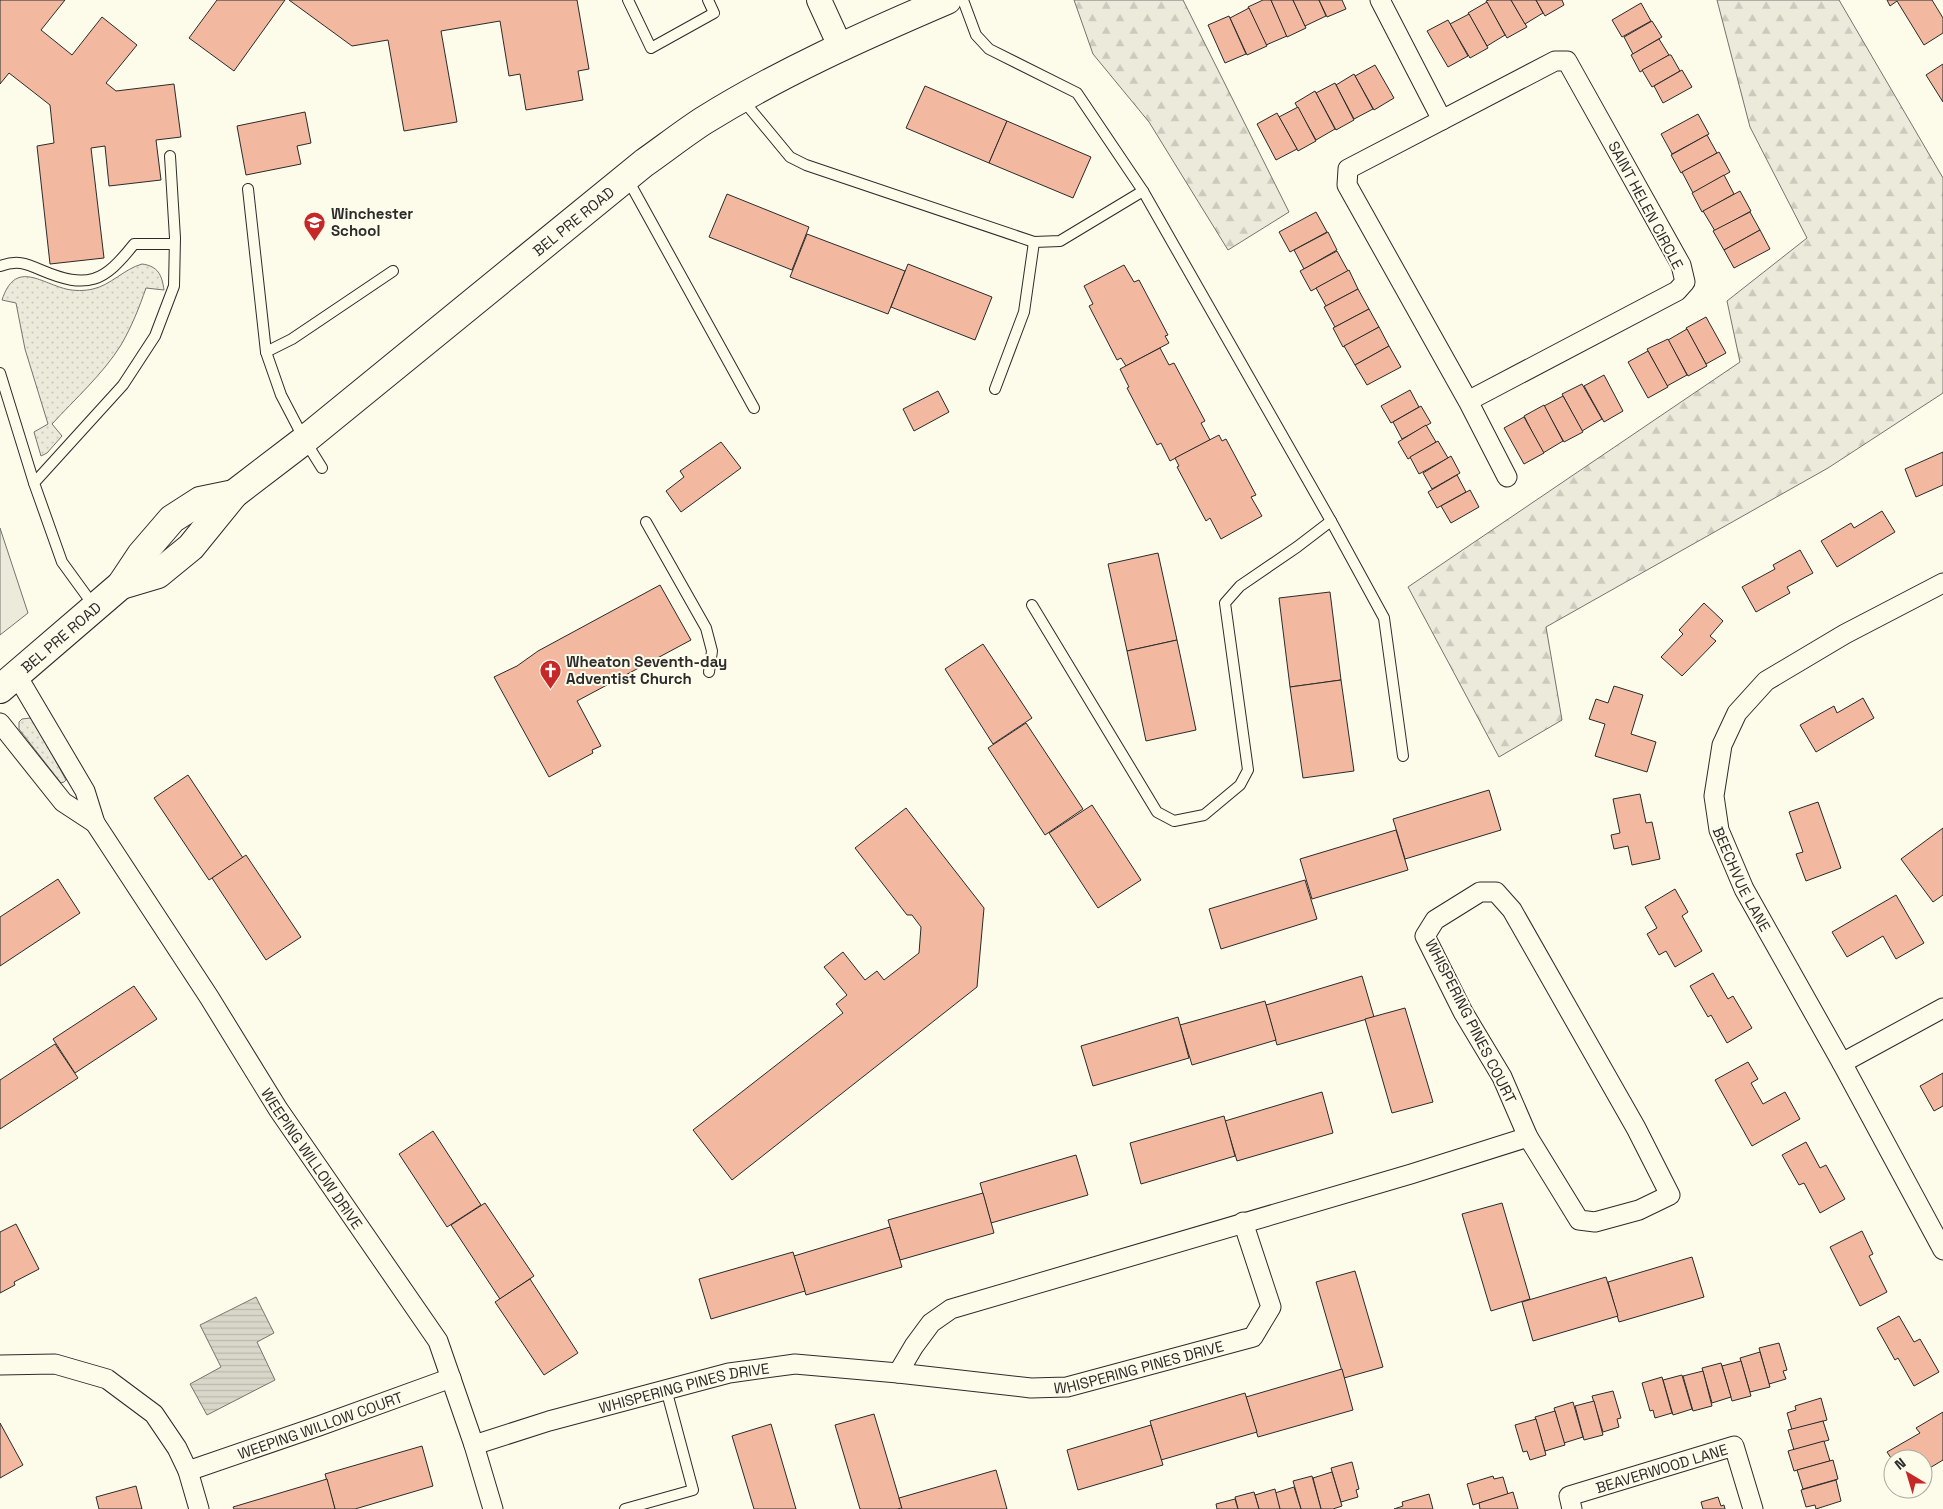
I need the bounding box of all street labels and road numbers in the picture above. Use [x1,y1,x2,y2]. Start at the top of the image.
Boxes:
street label: SAINT HELEN CIRCLE [1604,138,1688,272]
street label: BEL PRE ROAD [529,182,618,260]
street label: BEL PRE ROAD [17,597,105,677]
street label: BEECHVUE LANE [1709,824,1775,935]
street label: WHISPERING PINES COURT [1421,936,1521,1107]
street label: WEEPING WILLOW DRIVE [258,1084,367,1233]
street label: WHISPERING PINES DRIVE [1053,1336,1226,1397]
street label: WHISPERING PINES DRIVE [596,1358,770,1417]
street label: WEEPING WILLOW COURT [235,1387,406,1463]
street label: BEAVERWOOD LANE [1593,1439,1730,1497]

